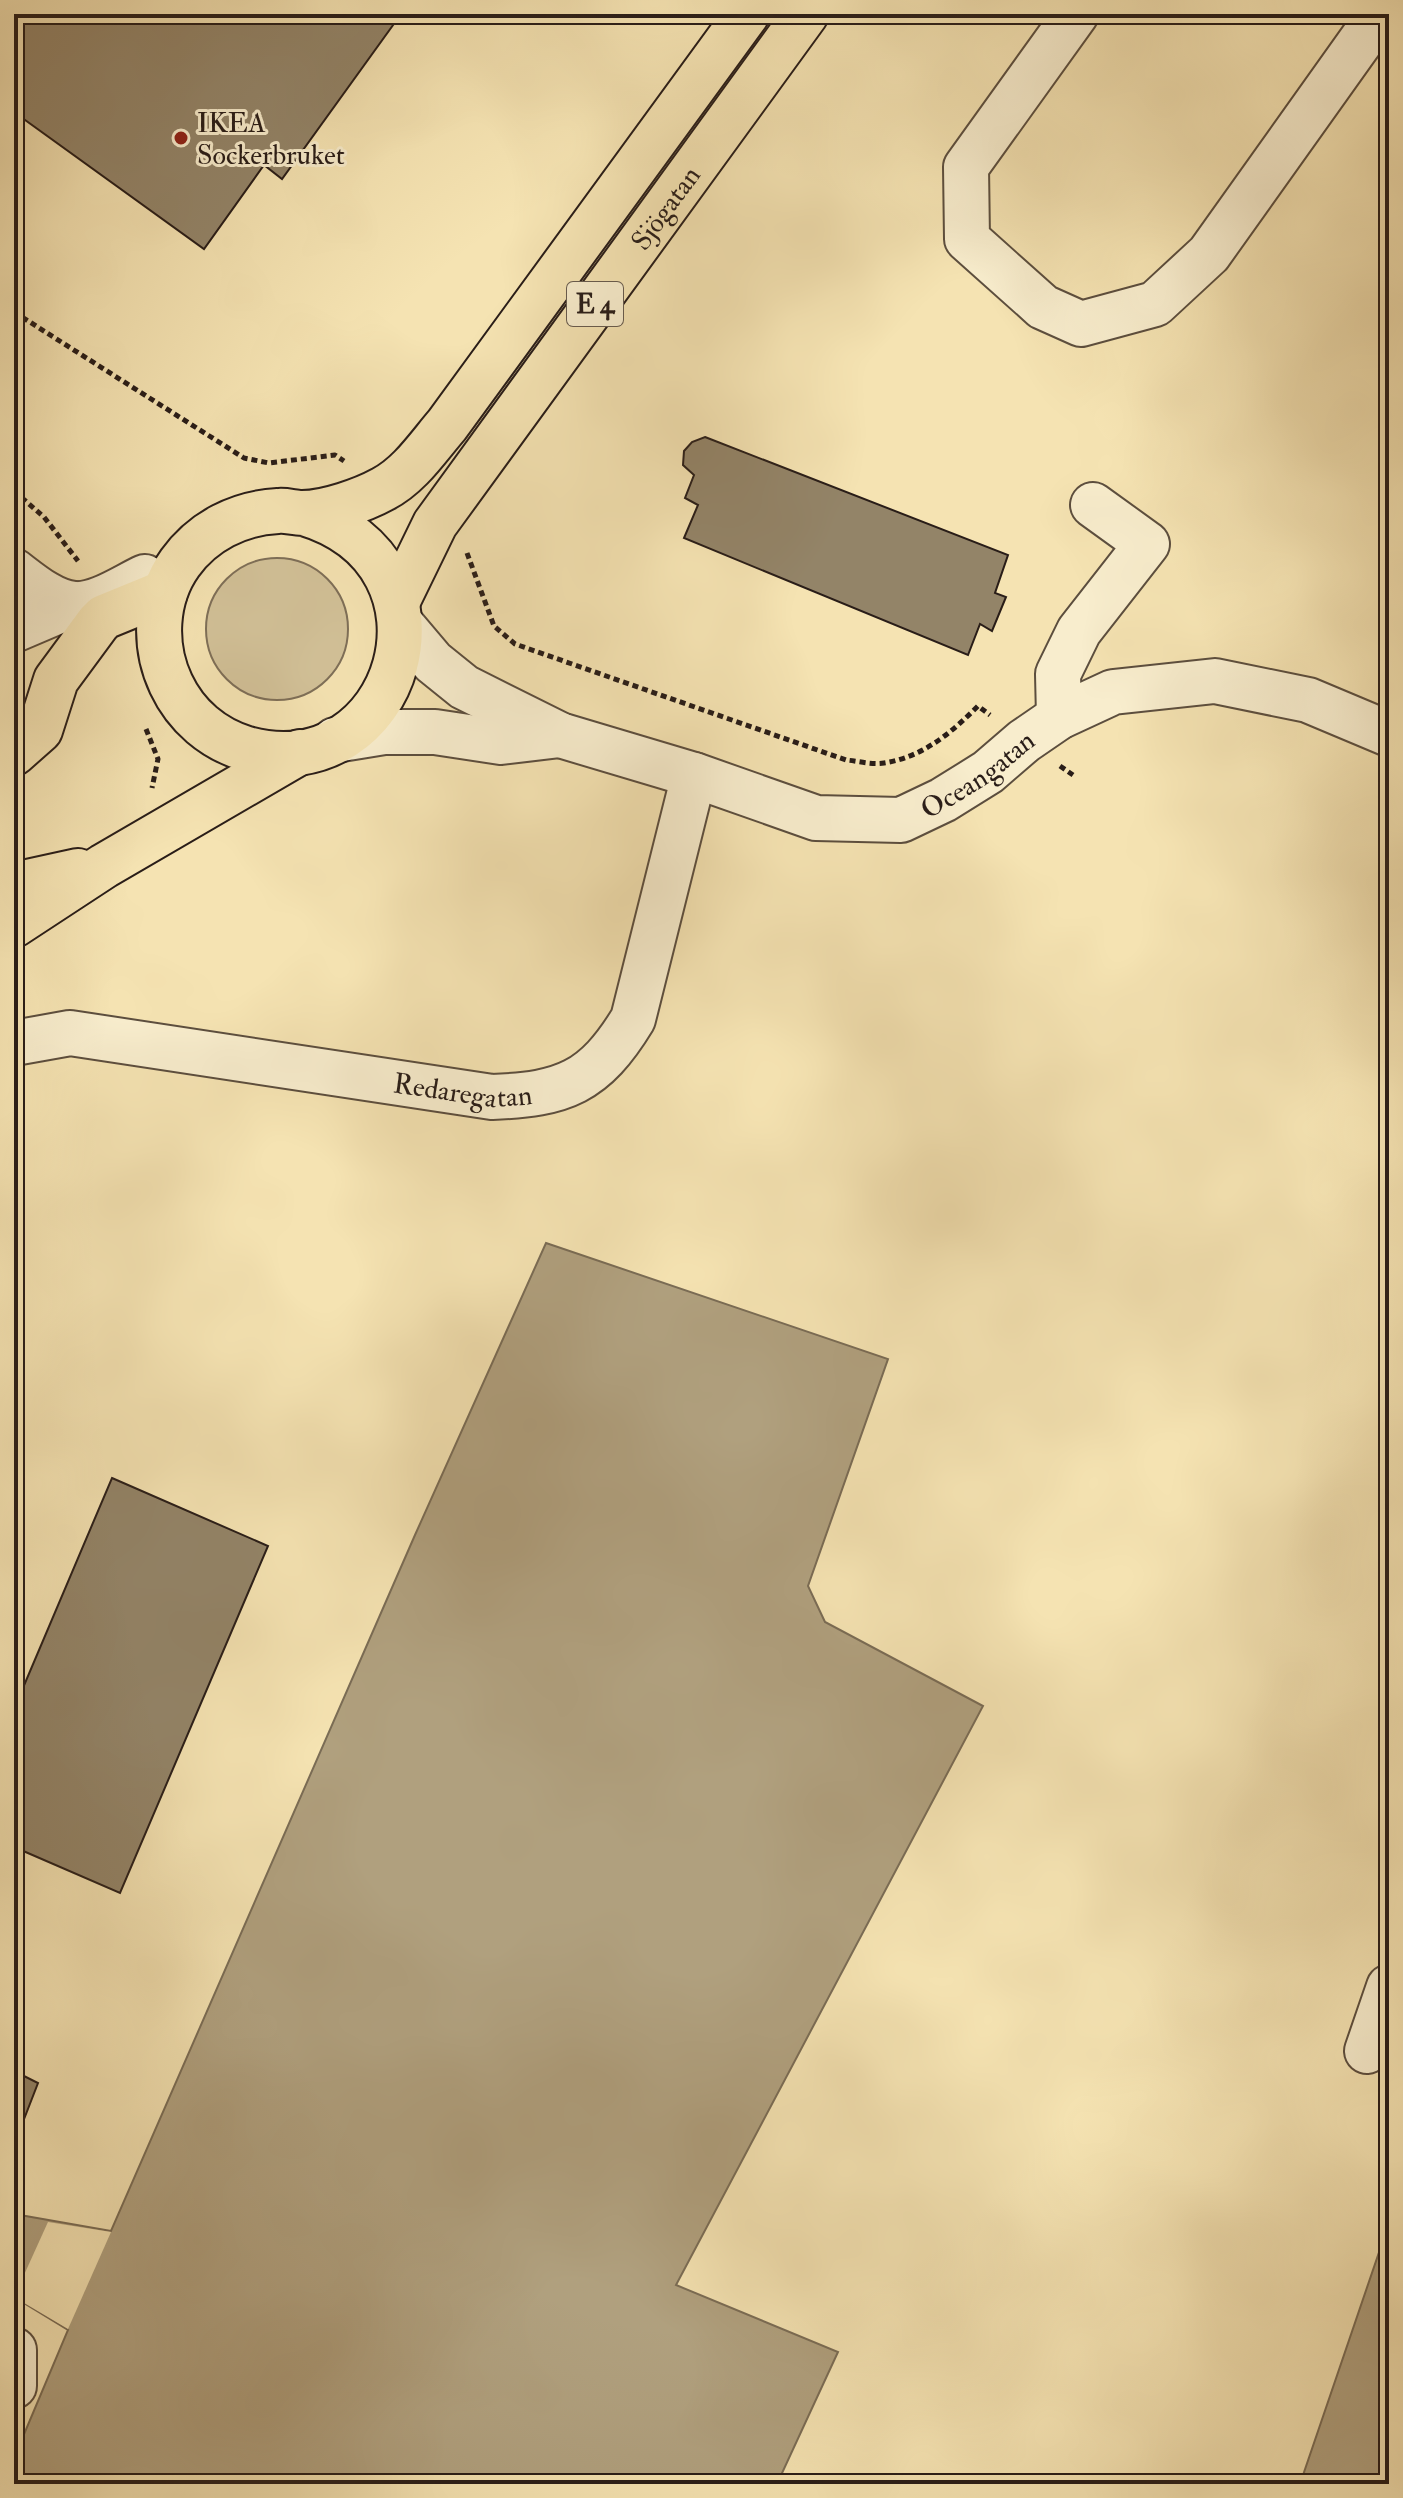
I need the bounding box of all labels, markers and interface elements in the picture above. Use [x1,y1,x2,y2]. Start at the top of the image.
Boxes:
place label: IKEA Sockerbruket [197,106,345,173]
marker: IKEA Sockerbruket [172,129,190,147]
street label: Sjögatan [624,159,709,258]
road number: E 4 [567,282,623,326]
street label: Oceangatan [915,723,1042,827]
street label: Redaregatan [391,1066,534,1117]

